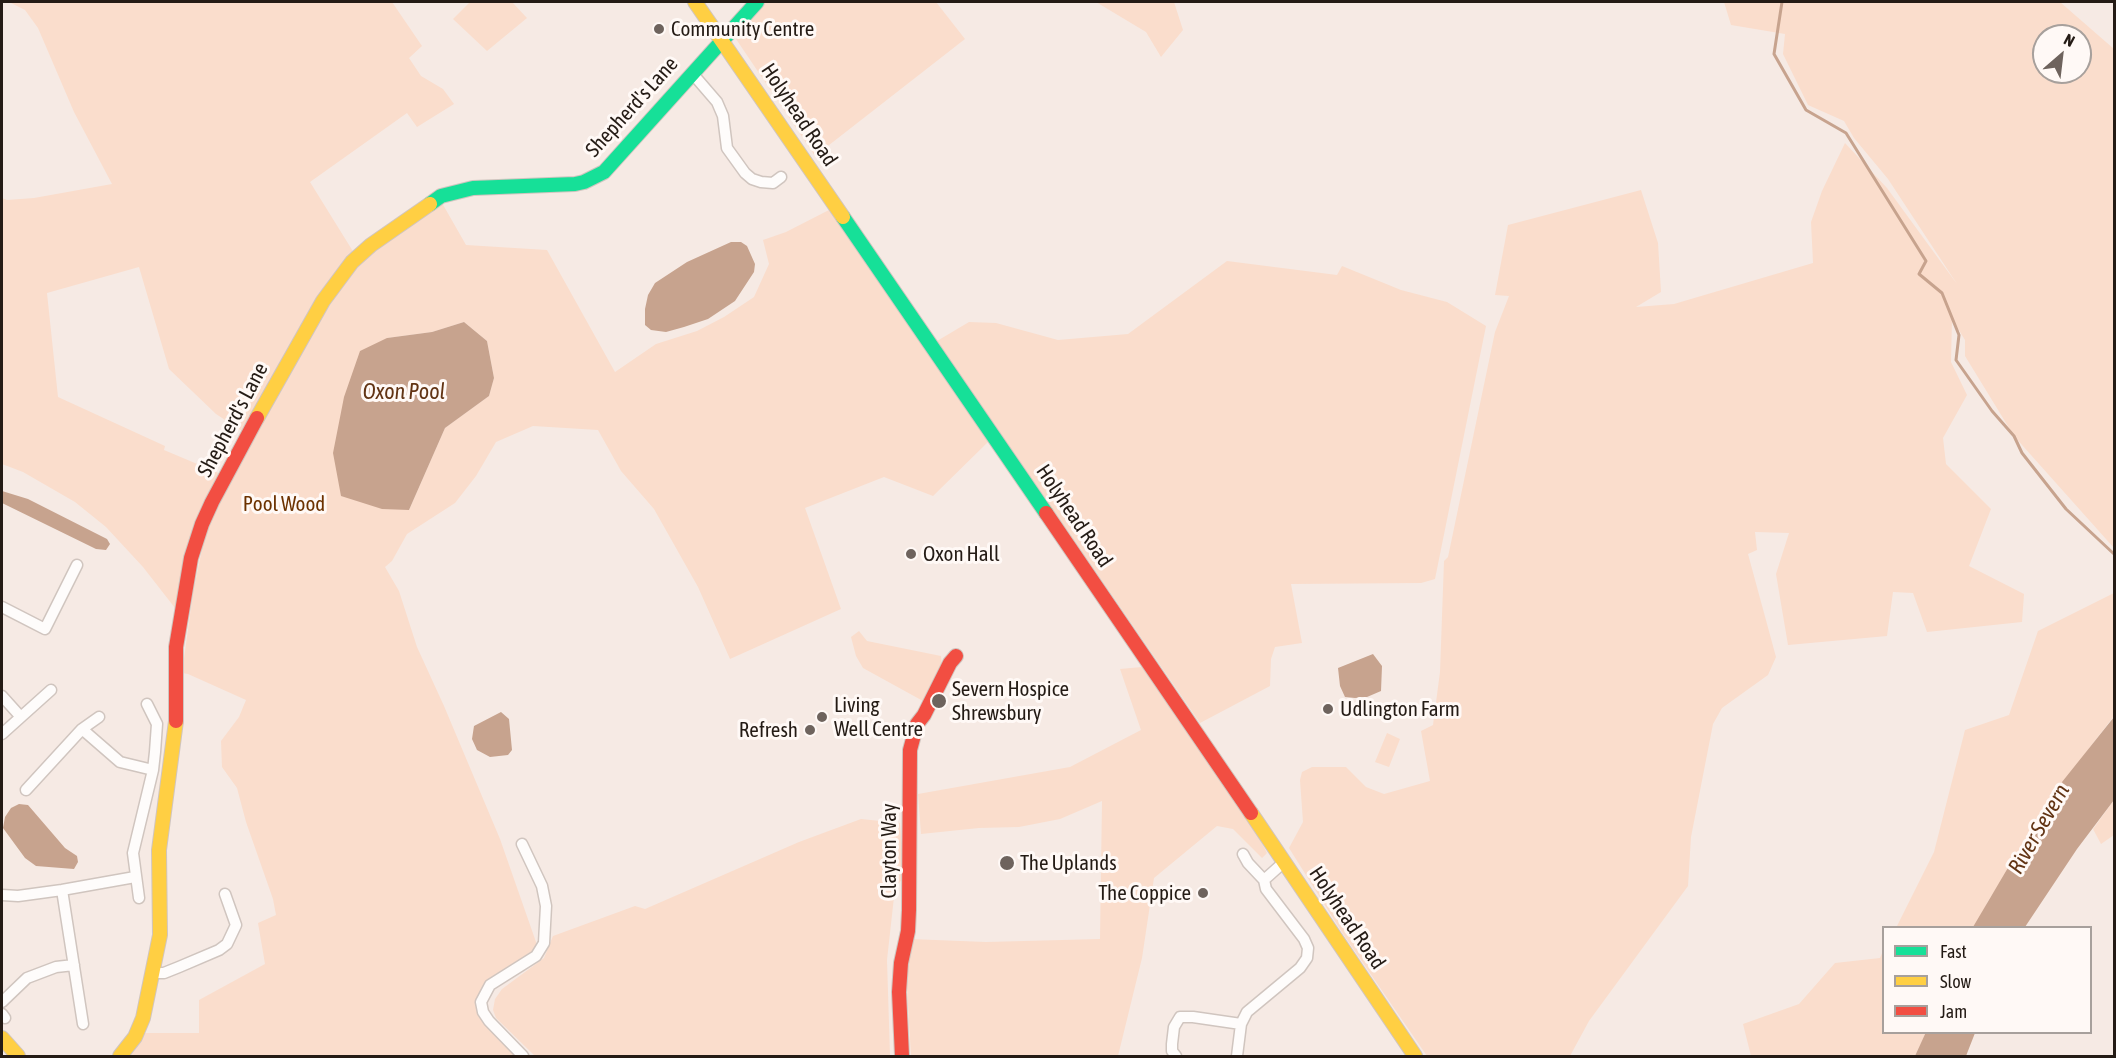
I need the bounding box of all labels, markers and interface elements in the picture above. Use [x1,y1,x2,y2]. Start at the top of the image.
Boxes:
place label: Community Centre [671,16,814,42]
marker: Community Centre [652,22,666,36]
north arrow [2032,24,2092,84]
text: N [2061,30,2078,50]
street label: Shepherd's Lane [581,52,683,162]
street label: Holyhead Road [755,59,843,171]
street label: Shepherd's Lane [192,359,274,481]
water label: Oxon Pool [363,379,445,405]
street label: Holyhead Road [1030,460,1118,572]
park label: Pool Wood [243,491,325,517]
place label: Oxon Hall [923,541,1000,567]
marker: Oxon Hall [904,547,918,561]
place label: Severn Hospice Shrewsbury [952,676,1069,726]
place label: Living Well Centre [834,692,923,742]
marker: Severn Hospice Shrewsbury [930,692,948,710]
place label: Udlington Farm [1340,696,1460,722]
marker: Udlington Farm [1321,702,1335,716]
marker: Living Well Centre [815,710,829,724]
place label: Refresh [739,717,798,743]
marker: Refresh [803,723,817,737]
water label: River Severn [2003,779,2075,879]
street label: Clayton Way [876,803,902,899]
place label: The Uplands [1020,850,1117,876]
marker: The Uplands [998,854,1016,872]
street label: Holyhead Road [1303,862,1391,974]
place label: The Coppice [1098,880,1191,906]
marker: The Coppice [1196,886,1210,900]
legend [1882,926,2092,1034]
text: Fast [1940,941,1967,962]
text: Slow [1940,971,1971,992]
text: Jam [1940,1001,1967,1022]

